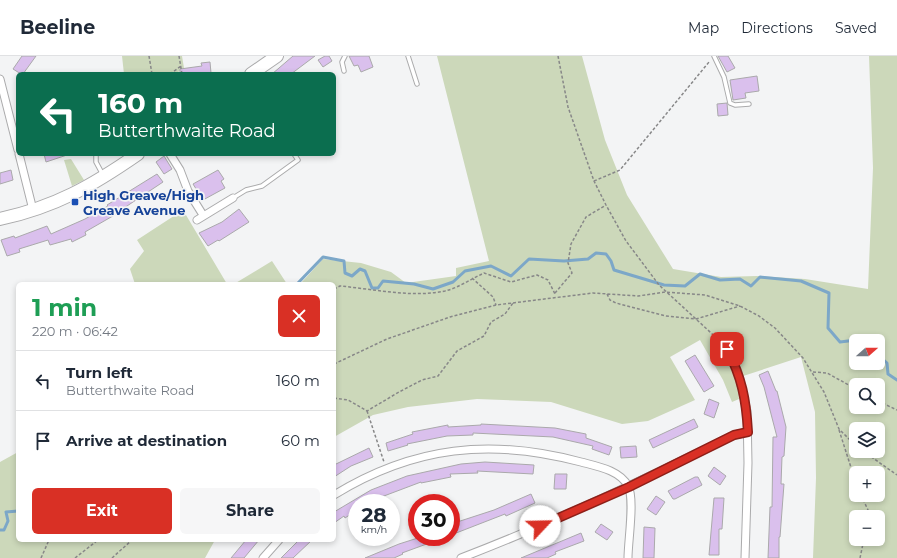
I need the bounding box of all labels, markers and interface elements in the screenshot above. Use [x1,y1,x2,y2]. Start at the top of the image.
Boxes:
text: Beeline [20,16,95,39]
text: Map [688,19,719,37]
text: Directions [741,19,813,37]
text: Saved [835,19,877,37]
text: 160 m [98,86,183,120]
icon: left [32,88,84,140]
text: Butterthwaite Road [98,120,276,142]
place label: High Greave/High Greave Avenue [83,187,204,218]
marker: High Greave/High Greave Avenue [70,197,80,207]
text: 1 min [32,293,97,322]
button: close [278,295,320,337]
text: 220 m · 06:42 [32,323,118,339]
pin [710,332,744,366]
north arrow [849,334,885,370]
map controls [849,334,885,546]
icon: arrive [716,338,738,360]
text: Turn left [66,363,133,382]
icon: left [32,370,54,392]
text: 160 m [276,371,320,390]
button: search [849,378,885,414]
text: Butterthwaite Road [66,382,194,398]
button: layers [849,422,885,458]
icon: arrive [32,430,54,452]
text: Arrive at destination [66,431,227,450]
text: 60 m [281,431,320,450]
button: + [849,466,885,502]
button: Exit [32,488,172,534]
button: Share [180,488,320,534]
speed limit sign: 30 [408,494,460,546]
text: 28 [362,503,387,527]
position arrow [519,505,561,547]
button: − [849,510,885,546]
text: km/h [361,523,387,536]

